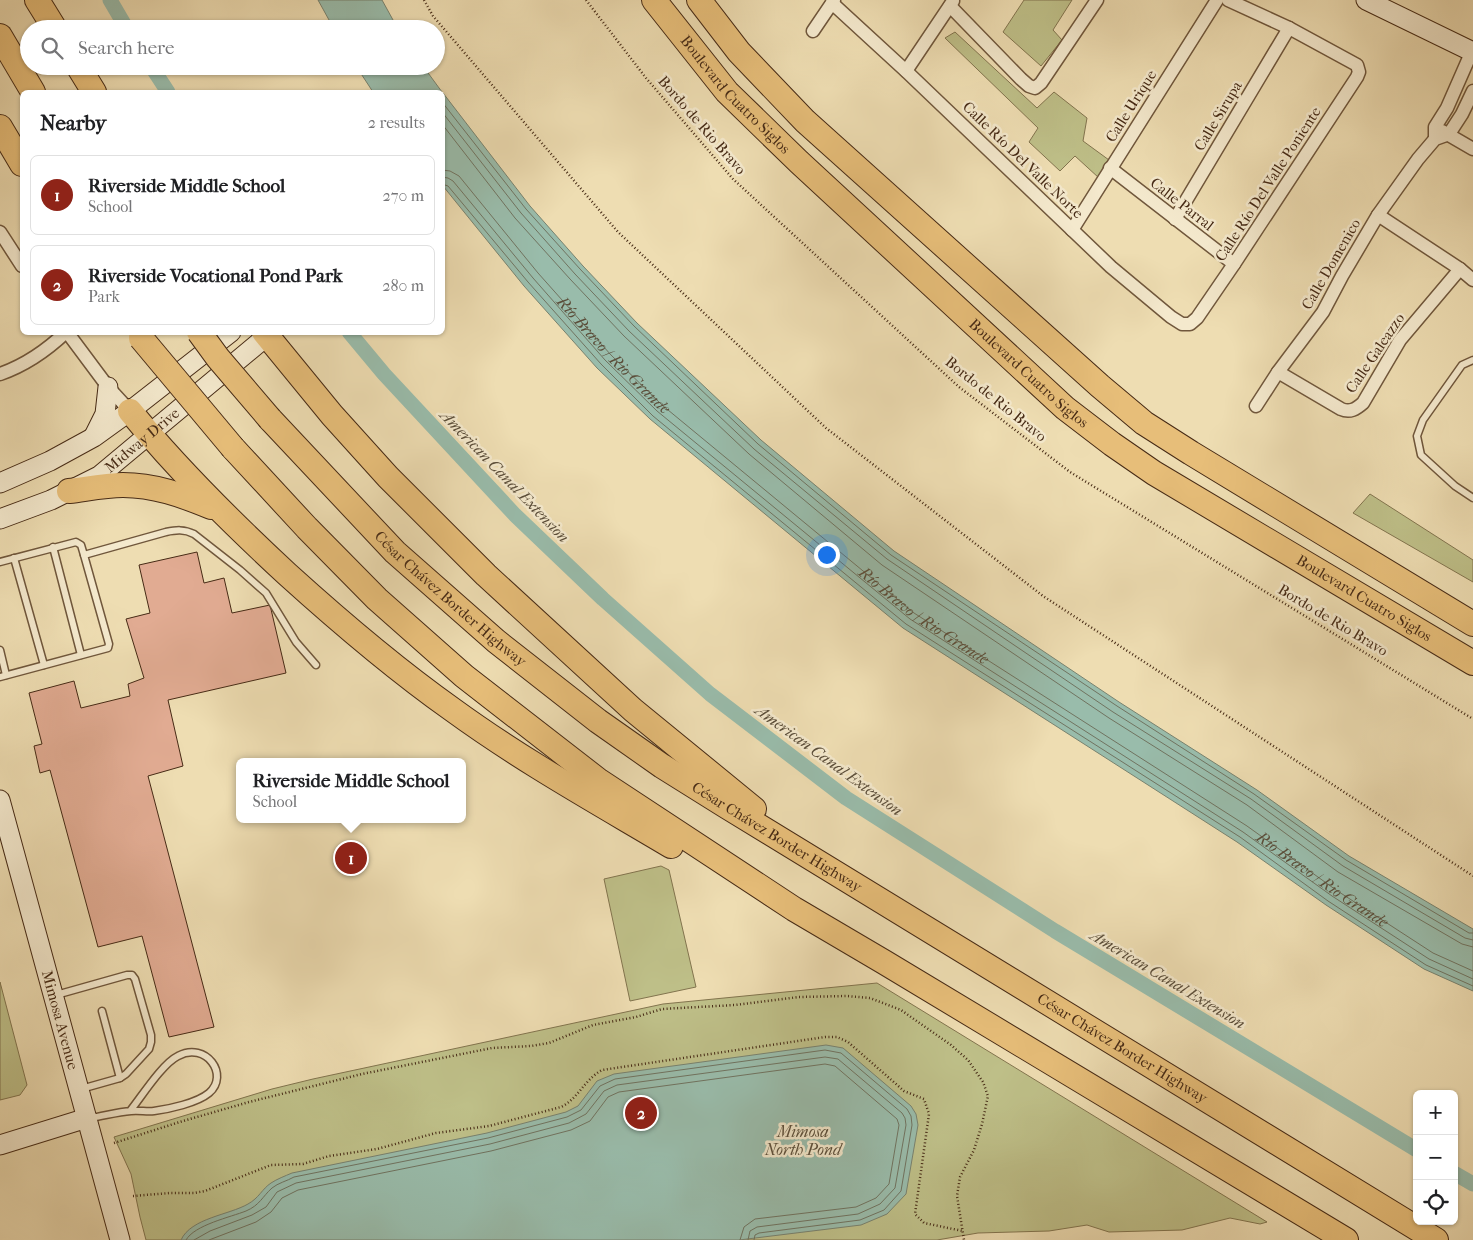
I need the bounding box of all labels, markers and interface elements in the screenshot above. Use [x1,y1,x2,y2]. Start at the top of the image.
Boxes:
search box [20,20,445,75]
street label: Boulevard Cuatro Siglos [677,32,794,158]
icon: search [38,34,66,62]
text: Search here [78,37,174,59]
street label: Calle Urique [1102,66,1161,145]
street label: Bordo de Rio Bravo [654,72,750,178]
street label: Calle Sirupa [1190,77,1246,154]
street label: Calle Río Del Valle Norte [959,98,1087,223]
street label: Calle Río Del Valle Poniente [1211,103,1325,265]
text: Nearby [40,111,106,135]
text: 2 results [368,113,425,132]
street label: Calle Parral [1147,174,1217,234]
text: Riverside Middle School [88,175,285,197]
text: 1 [54,186,60,205]
text: 270 m [383,186,424,205]
text: School [88,197,133,216]
street label: Calle Domenico [1298,215,1364,313]
text: Riverside Vocational Pond Park [88,265,343,287]
text: 2 [53,276,61,295]
text: 280 m [382,276,424,295]
text: Park [88,287,120,306]
water label: Río Bravo / Rio Grande [553,291,675,418]
street label: Calle Galeazzo [1342,309,1409,396]
street label: Boulevard Cuatro Siglos [965,315,1092,432]
street label: Bordo de Rio Bravo [942,353,1050,446]
street label: Midway Drive [101,404,183,476]
water label: American Canal Extension [435,404,573,546]
street label: César Chávez Border Highway [371,527,531,671]
your location [814,542,840,568]
street label: Boulevard Cuatro Siglos [1293,551,1435,646]
water label: Río Bravo / Rio Grande [855,562,993,668]
street label: Bordo de Rio Bravo [1275,580,1391,660]
water label: American Canal Extension [750,699,906,820]
popup [236,758,466,823]
text: Riverside Middle School [252,770,450,792]
street label: César Chávez Border Highway [689,778,866,896]
text: School [252,792,297,811]
water label: Río Bravo / Rio Grande [1252,826,1392,931]
pin: 1 [335,839,367,877]
water label: American Canal Extension [1086,924,1249,1033]
street label: Mimosa Avenue [38,968,82,1072]
street label: César Chávez Border Highway [1034,989,1212,1108]
map controls [1413,1090,1458,1225]
button: + [1413,1090,1458,1135]
pin: 2 [625,1094,657,1132]
water label: Mimosa North Pond [764,1122,843,1159]
button: − [1413,1135,1458,1180]
button: locate [1413,1180,1458,1225]

